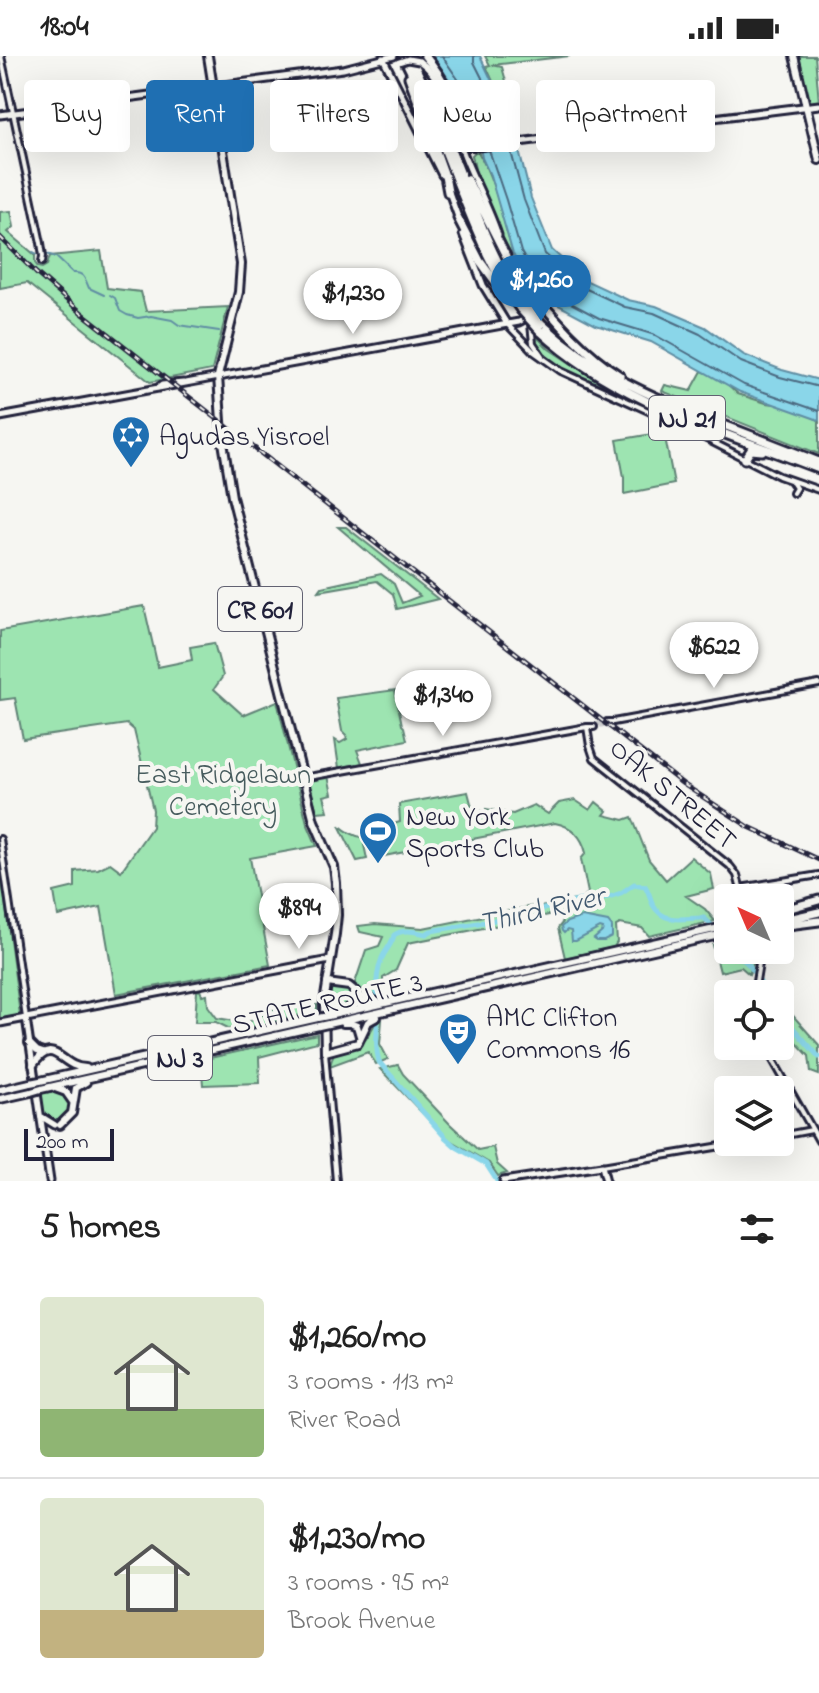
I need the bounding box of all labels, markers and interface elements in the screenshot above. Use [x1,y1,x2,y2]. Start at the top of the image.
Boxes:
text: 18:04 [40,6,89,50]
chip: Buy [24,80,130,152]
chip: Rent [146,80,254,152]
chip: Filters [270,80,398,152]
chip: New [414,80,520,152]
chip: Apartment [536,80,715,152]
pin: $1,260 [476,255,606,323]
text: $1,260 [509,262,573,300]
pin: $1,230 [288,268,418,336]
text: $1,230 [321,275,385,313]
road number: NJ 21 [649,396,725,440]
synagogue icon: Agudas Yisroel [110,414,152,469]
place label: Agudas Yisroel [159,418,330,459]
road number: CR 601 [218,587,302,631]
pin: $622 [667,622,761,690]
text: $622 [687,629,741,667]
pin: $1,340 [378,670,508,738]
text: $1,340 [412,677,474,715]
street label: OAK STREET [599,730,745,861]
park label: East Ridgelawn Cemetery [135,756,311,829]
place label: New York Sports Club [406,798,544,871]
sports icon: New York Sports Club [357,810,399,865]
water label: Third River [475,875,612,948]
pin: $894 [252,883,346,951]
north arrow [714,884,794,964]
map controls [714,884,794,1156]
text: $894 [277,890,321,928]
street label: STATE ROUTE 3 [228,964,427,1047]
button: locate [714,980,794,1060]
place label: AMC Clifton Commons 16 [486,999,630,1072]
theatre icon: AMC Clifton Commons 16 [437,1011,479,1066]
road number: NJ 3 [148,1036,212,1080]
button: layers [714,1076,794,1156]
scale bar [24,1125,114,1161]
text: 200 m [36,1127,89,1159]
text: 5 homes [40,1204,161,1254]
icon: filters [735,1207,779,1251]
text: $1,260/mo [288,1314,426,1364]
icon: home [104,1329,200,1425]
text: 3 rooms · 113 m² [288,1364,454,1402]
text: River Road [288,1402,401,1440]
text: $1,230/mo [288,1515,425,1565]
icon: home [104,1530,200,1626]
text: 3 rooms · 95 m² [288,1565,449,1603]
text: Brook Avenue [288,1603,435,1641]

